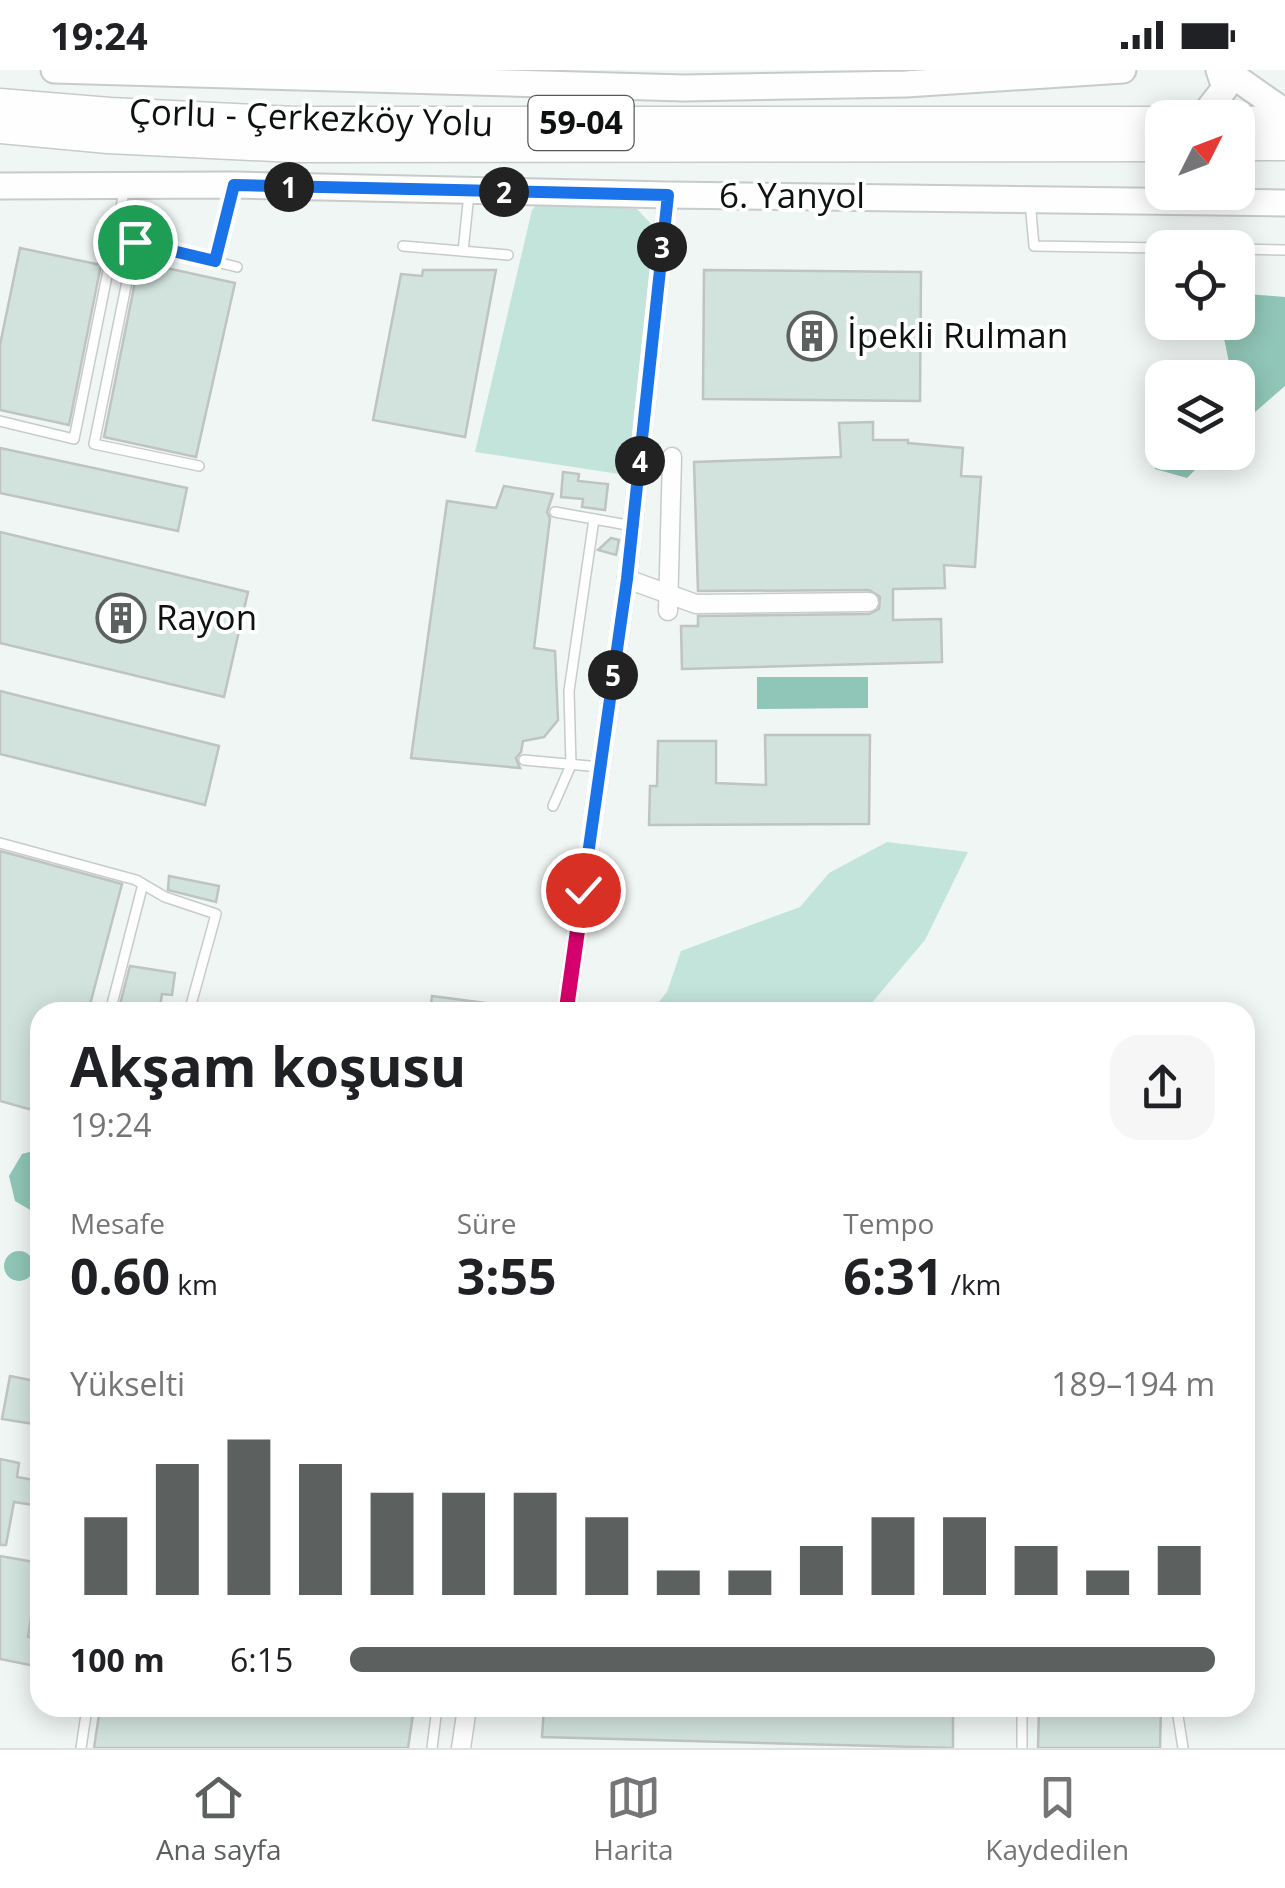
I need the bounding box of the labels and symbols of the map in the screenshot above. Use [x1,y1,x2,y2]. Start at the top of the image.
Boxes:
street label: Çorlu - Çerkezköy Yolu [128,87,494,146]
road number: 59-04 [528,96,634,150]
north arrow [1145,100,1255,210]
pin: 1 [264,162,314,212]
pin: 2 [479,167,529,217]
street label: 6. Yanyol [719,171,865,218]
pin [93,200,178,285]
pin: 3 [637,222,687,272]
building icon: İpekli Rulman [786,310,838,362]
place label: İpekli Rulman [847,311,1068,358]
pin: 4 [615,436,665,486]
building icon: Rayon [95,592,147,644]
place label: Rayon [156,593,257,640]
pin: 5 [588,650,638,700]
pin [541,848,626,933]

